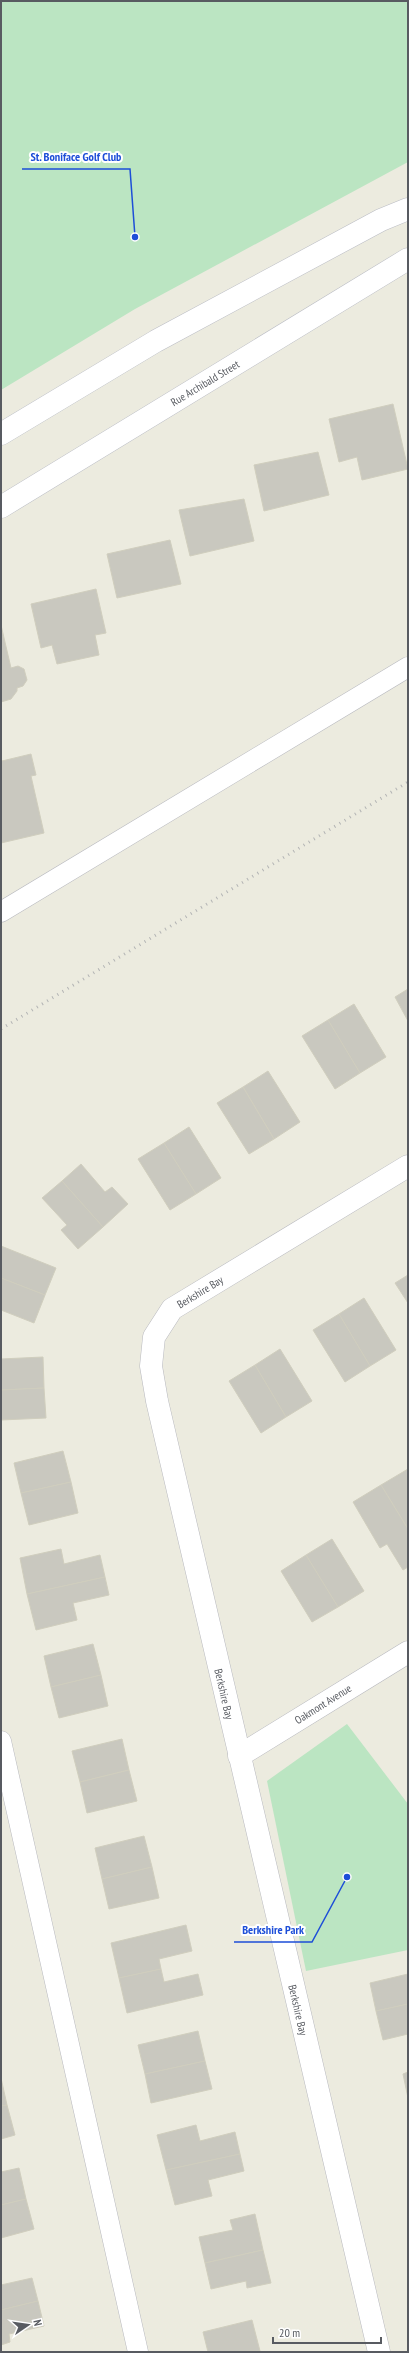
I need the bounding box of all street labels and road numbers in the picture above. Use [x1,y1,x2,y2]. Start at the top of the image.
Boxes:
street label: Rue Archibald Street [168,357,242,409]
street label: Berkshire Bay [174,1272,226,1311]
street label: Berkshire Bay [211,1667,237,1722]
street label: Oakmont Avenue [292,1681,354,1727]
street label: Berkshire Bay [285,1983,311,2038]

